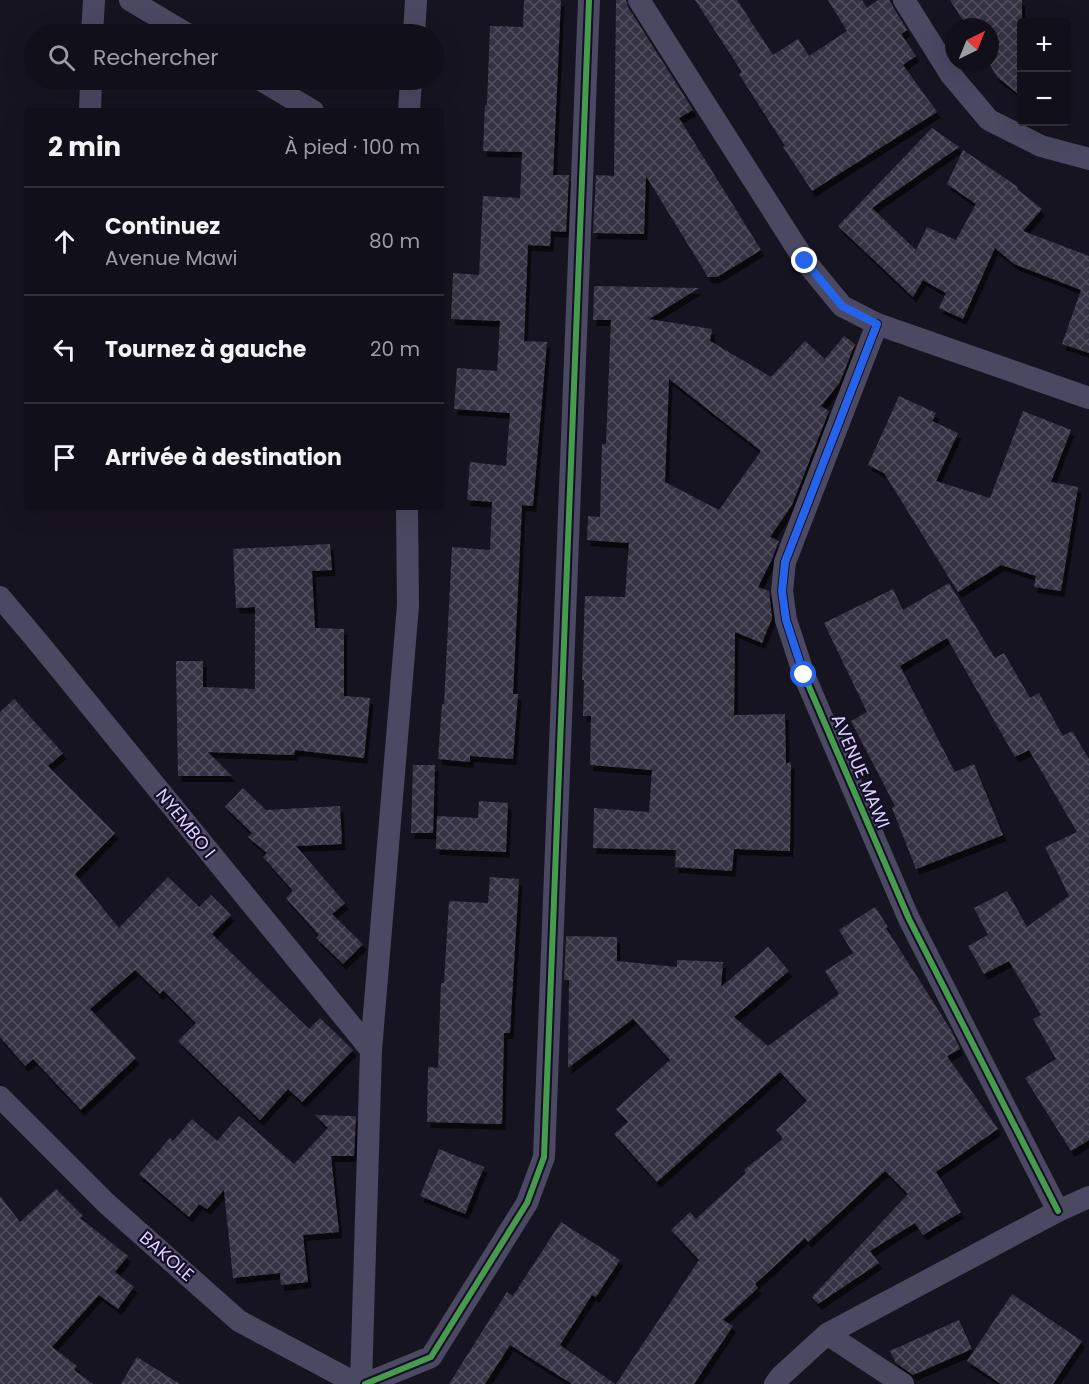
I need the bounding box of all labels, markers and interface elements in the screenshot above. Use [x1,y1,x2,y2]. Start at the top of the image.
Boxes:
north arrow [945,18,999,72]
map controls [1017,18,1071,126]
button: + [1017,18,1071,72]
search box [24,24,444,90]
icon: search [45,41,78,74]
text: Rechercher [93,42,219,73]
button: − [1017,72,1071,126]
text: 2 min [48,129,121,165]
text: À pied · 100 m [284,133,420,161]
text: Continuez [105,211,220,242]
icon: ahead [48,225,81,258]
text: 80 m [369,227,420,255]
text: Avenue Mawi [105,244,238,272]
route end [791,247,817,273]
icon: left [48,333,81,366]
text: Tournez à gauche [105,334,306,365]
text: 20 m [370,335,420,363]
icon: arrive [48,441,81,474]
text: Arrivée à destination [105,442,342,473]
route start [790,661,816,687]
street label: AVENUE MAWI [826,710,896,832]
street label: NYEMBO I [150,783,222,863]
street label: BAKOLE [134,1225,200,1287]

